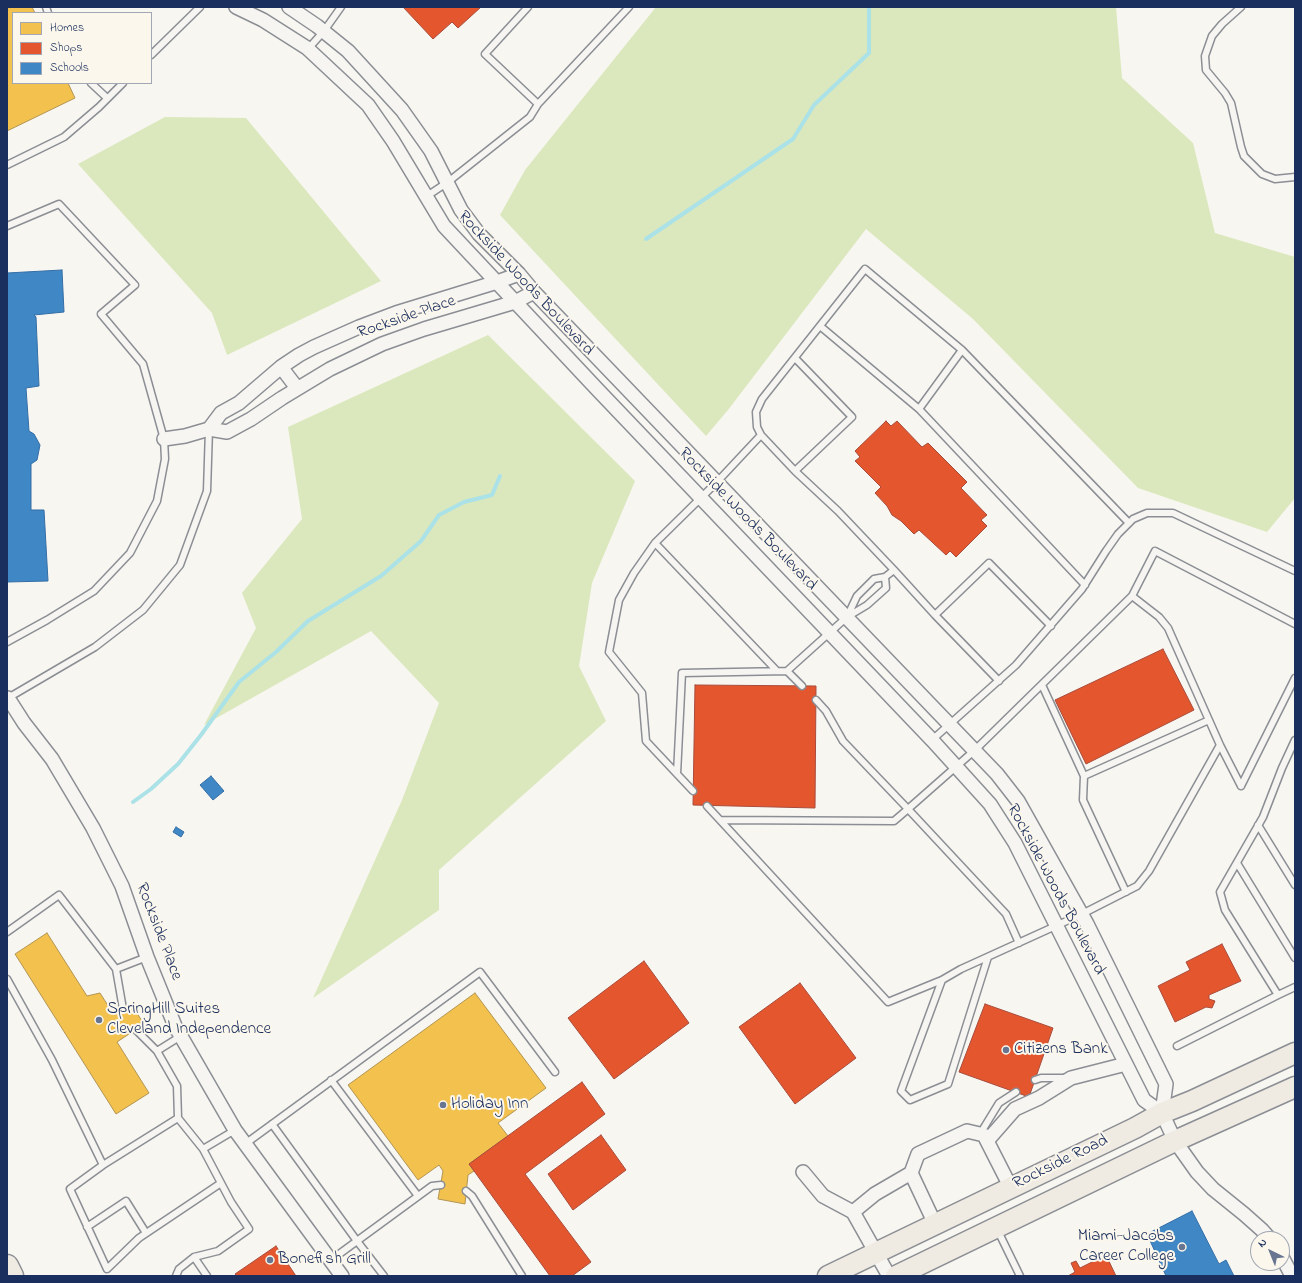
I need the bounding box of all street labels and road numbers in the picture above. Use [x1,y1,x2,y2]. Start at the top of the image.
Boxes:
street label: Rockside Woods Boulevard [453,207,597,361]
street label: Rockside Place [355,292,459,344]
street label: Rockside Woods Boulevard [673,444,821,596]
street label: Rockside Woods Boulevard [1001,801,1109,979]
street label: Rockside Place [130,881,186,983]
street label: Rockside Road [1010,1131,1112,1195]

